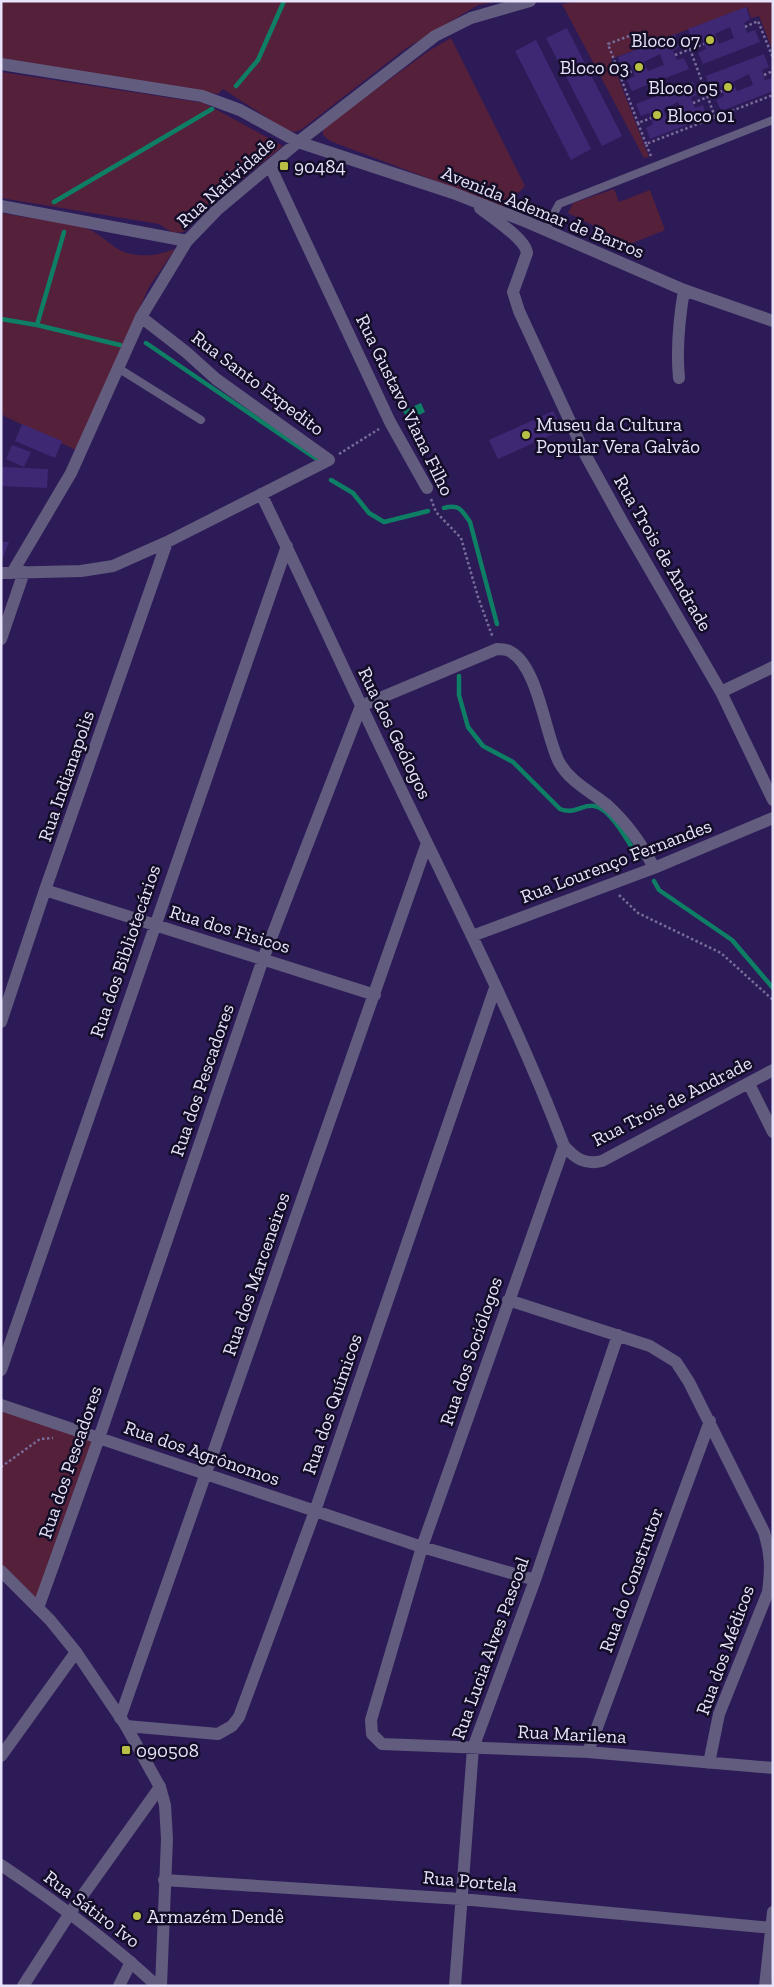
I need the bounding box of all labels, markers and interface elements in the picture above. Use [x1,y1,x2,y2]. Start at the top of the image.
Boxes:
place label: Bloco 07 [631,29,700,52]
marker: Bloco 07 [704,34,716,46]
place label: Bloco 03 [560,56,629,79]
marker: Bloco 03 [633,61,645,73]
place label: Bloco 05 [648,76,718,99]
marker: Bloco 05 [722,81,734,93]
place label: Bloco 01 [667,104,734,127]
marker: Bloco 01 [651,109,663,121]
street label: Rua Natividade [172,132,280,232]
place label: 90484 [294,155,346,178]
marker: 90484 [278,160,290,172]
street label: Avenida Ademar de Barros [438,161,648,263]
street label: Rua Gustavo Viana Filho [351,311,459,500]
street label: Rua Santo Expedito [187,326,329,440]
place label: Museu da Cultura Popular Vera Galvão [536,413,700,458]
marker: Museu da Cultura Popular Vera Galvão [520,429,532,441]
street label: Rua Trois de Andrade [609,471,717,635]
street label: Rua dos Geólogos [353,663,437,803]
street label: Rua Indianapolis [33,708,99,844]
street label: Rua Lourenço Fernandes [517,814,715,908]
street label: Rua dos Bibliotecários [85,862,165,1040]
street label: Rua dos Fisicos [167,900,293,958]
street label: Rua dos Pescadores [165,1001,239,1159]
street label: Rua Trois de Andrade [588,1051,756,1151]
street label: Rua dos Marceneiros [217,1189,295,1359]
street label: Rua dos Sociólogos [435,1274,507,1428]
street label: Rua dos Químicos [297,1331,367,1477]
street label: Rua dos Pescadores [33,1383,107,1541]
street label: Rua dos Agrônomos [121,1416,283,1490]
street label: Rua do Construtor [594,1505,668,1655]
street label: Rua Lucia Alves Pascoal [446,1553,534,1743]
street label: Rua dos Médicos [691,1582,759,1718]
street label: Rua Marilena [517,1720,627,1748]
place label: 090508 [136,1739,199,1762]
marker: 090508 [120,1744,132,1756]
street label: Rua Sátiro Ivo [39,1865,145,1953]
street label: Rua Portela [422,1865,518,1897]
place label: Armazém Dendê [147,1905,284,1928]
marker: Armazém Dendê [131,1910,143,1922]

